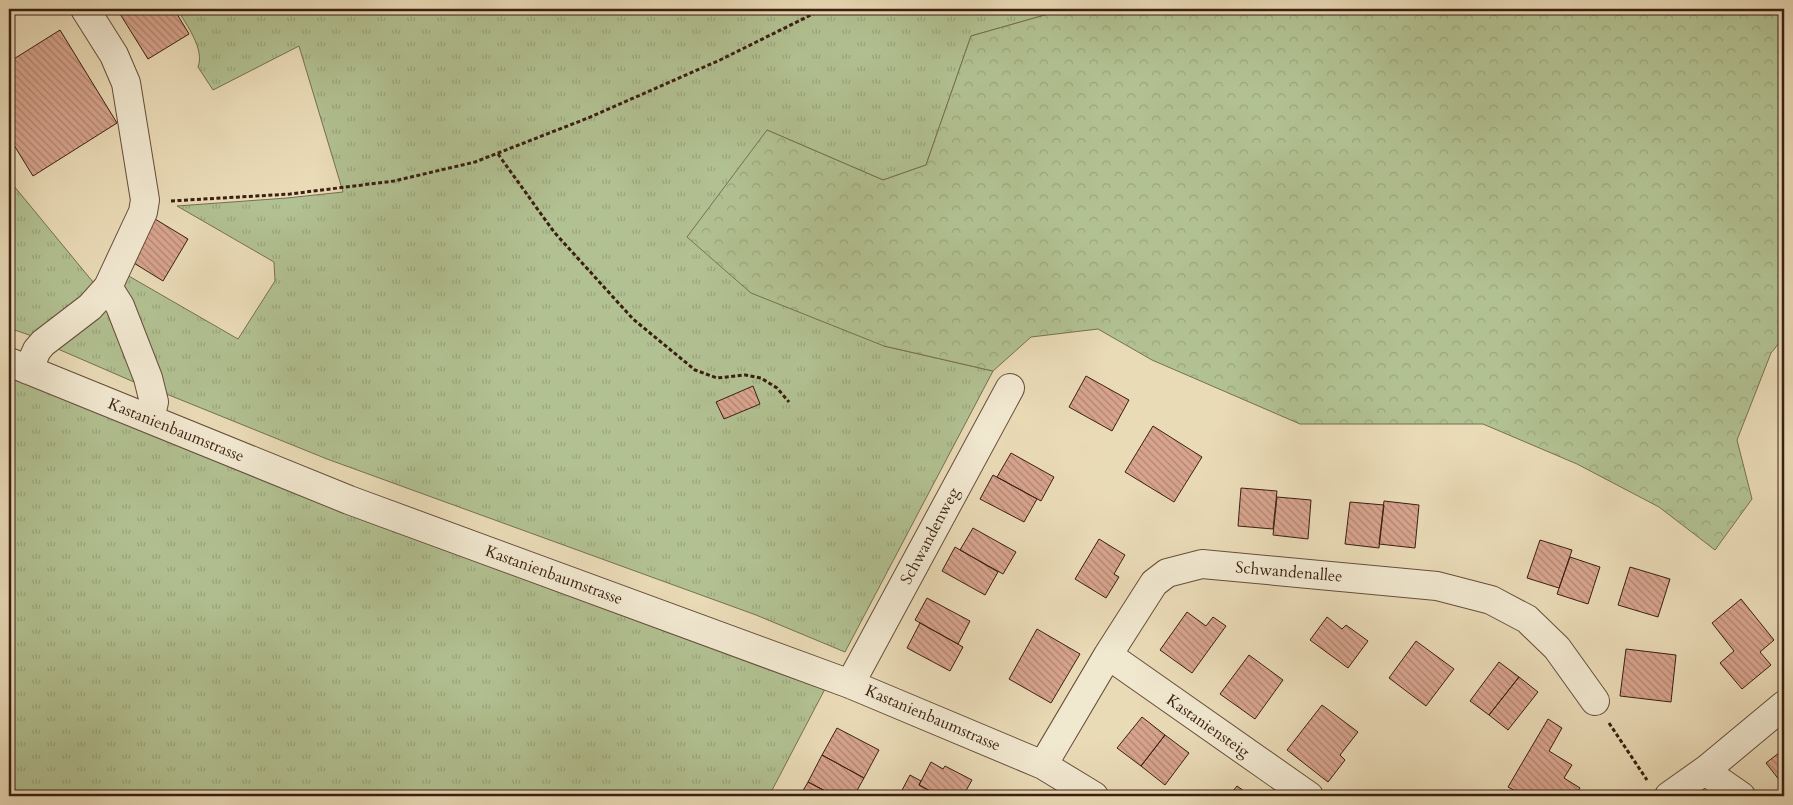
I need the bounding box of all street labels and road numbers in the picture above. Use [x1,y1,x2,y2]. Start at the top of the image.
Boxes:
street label: Kastanienbaumstrasse [105,393,247,467]
street label: Schwandenweg [895,484,965,588]
street label: Kastanienbaumstrasse [482,540,626,610]
street label: Schwandenallee [1235,556,1343,588]
street label: Kastanienbaumstrasse [862,680,1004,756]
street label: Kastaniensteig [1162,689,1254,763]

